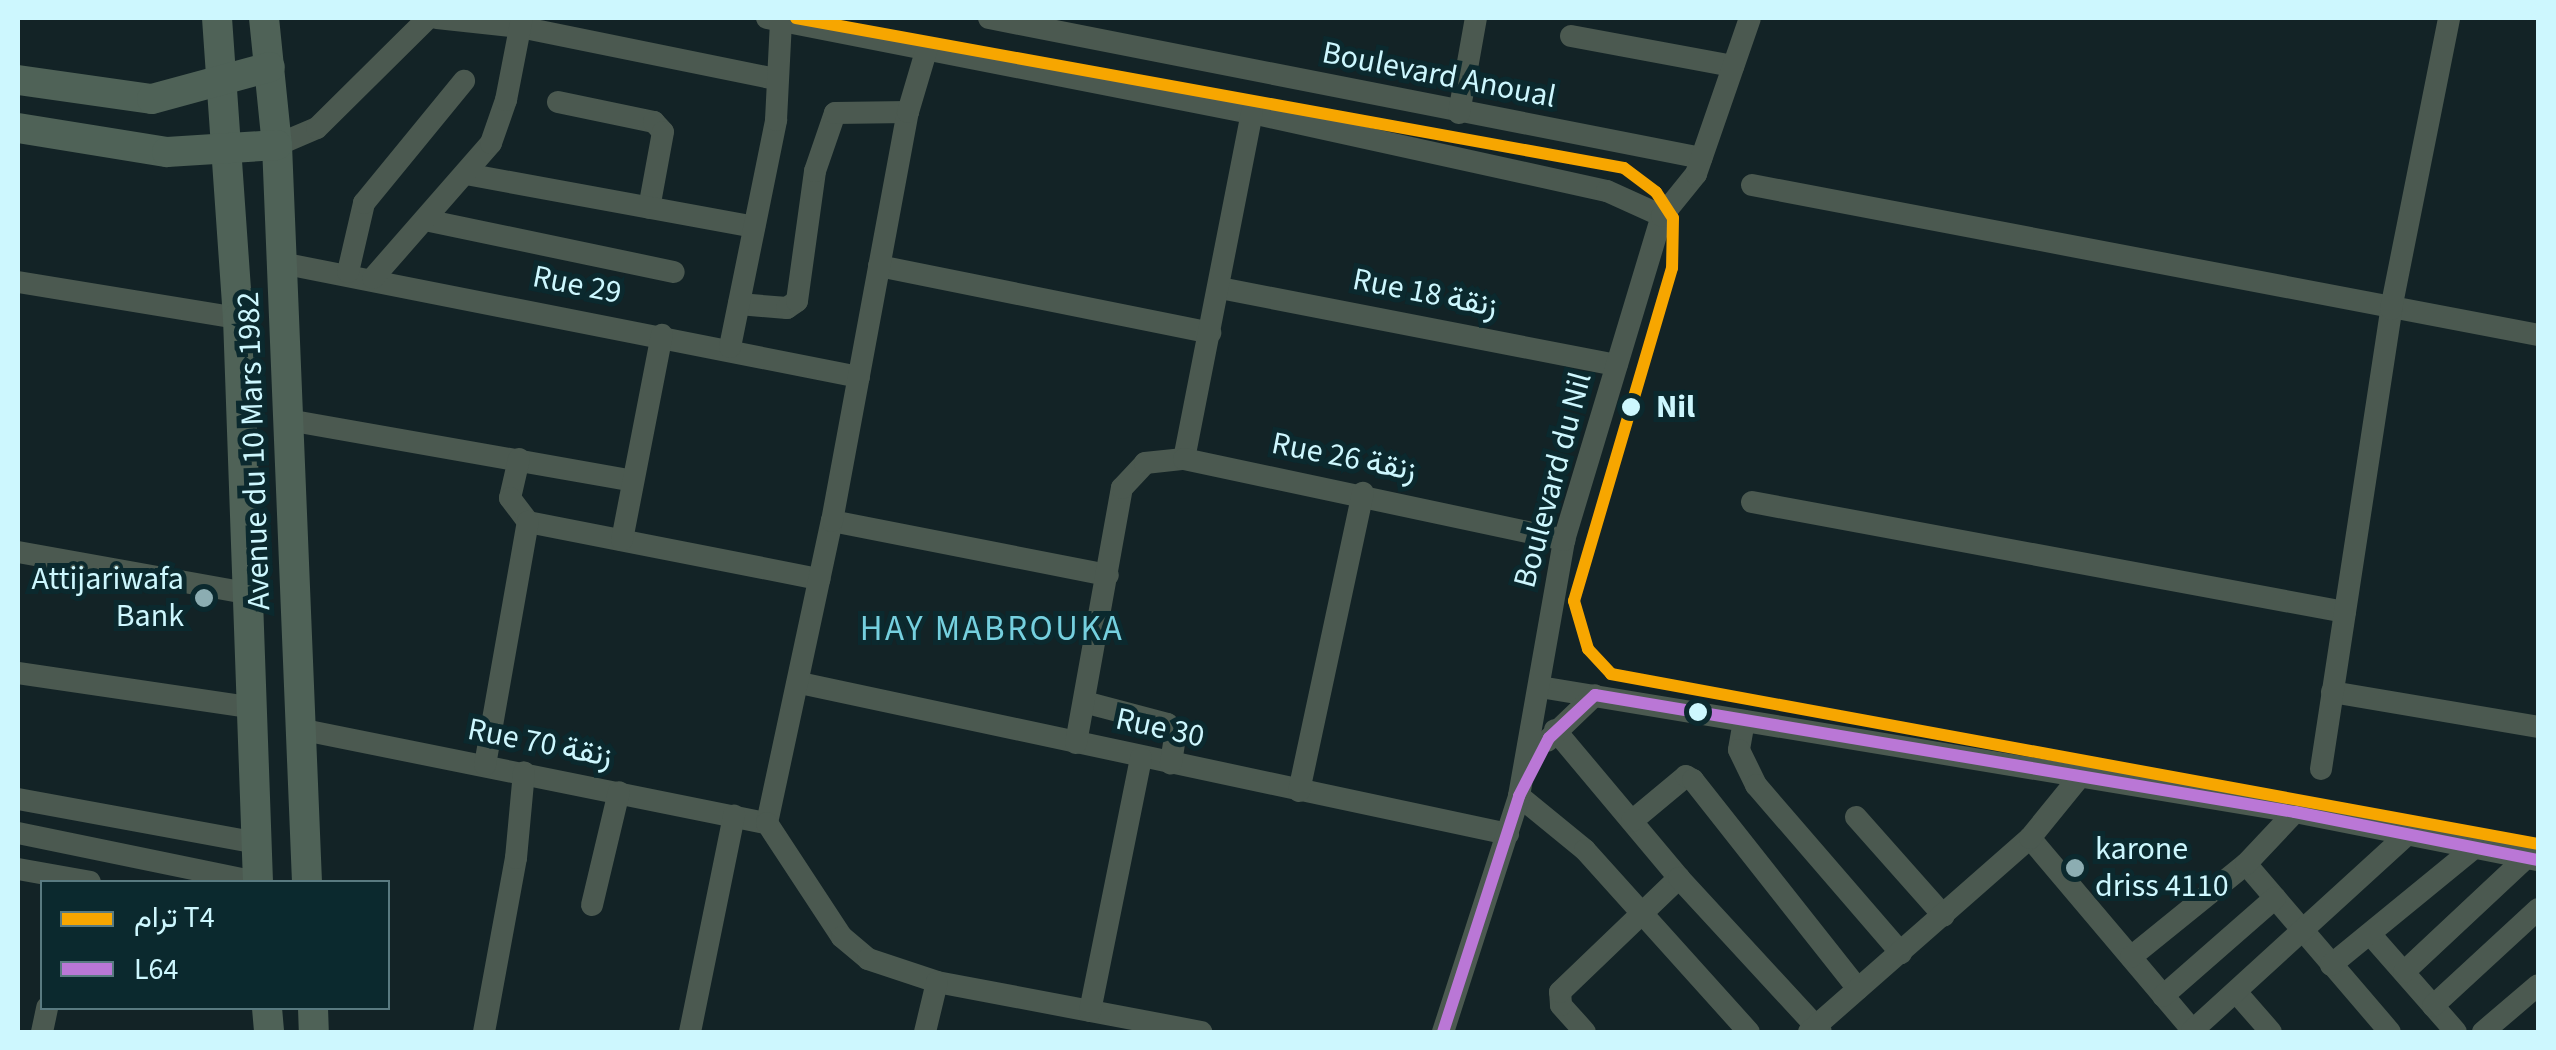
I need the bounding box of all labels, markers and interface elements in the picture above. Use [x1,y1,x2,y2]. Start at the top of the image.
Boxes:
street label: Boulevard Anoual [1319,34,1559,116]
street label: Rue 29 [529,258,625,312]
street label: Rue 18 زنقة [1349,260,1501,326]
street label: Avenue du 10 Mars 1982 [229,291,279,611]
street label: Boulevard du Nil [1506,368,1600,592]
place label: Nil [1656,388,1695,426]
marker: Nil [1615,391,1647,423]
street label: Rue 26 زنقة [1268,424,1420,490]
place label: Attijariwafa Bank [32,561,184,636]
marker: Attijariwafa Bank [193,587,215,609]
district label: HAY MABROUKA [860,608,1124,650]
street label: Rue 30 [1112,700,1208,756]
unlabelled marker [1688,702,1708,722]
street label: Rue 70 زنقة [464,710,616,776]
place label: karone driss 4110 [2095,831,2229,906]
marker: karone driss 4110 [2064,857,2086,879]
legend [40,880,390,1010]
text: ترام T4 [134,896,215,939]
text: L64 [134,948,178,991]

